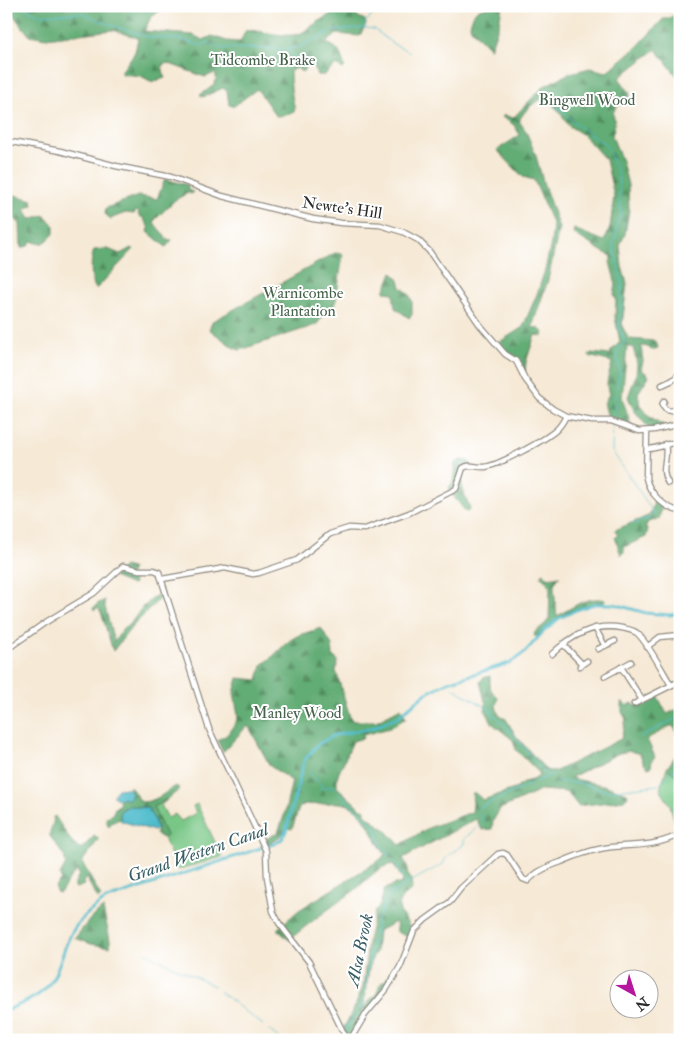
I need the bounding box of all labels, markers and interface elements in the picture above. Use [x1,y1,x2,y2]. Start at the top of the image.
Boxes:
park label: Tidcombe Brake [210,50,316,70]
park label: Bingwell Wood [539,90,636,110]
street label: Newte's Hill [301,192,383,224]
park label: Warnicombe Plantation [262,283,344,321]
park label: Manley Wood [252,703,342,723]
water label: Grand Western Canal [125,818,273,888]
water label: Alsa Brook [341,911,379,991]
north arrow [608,968,658,1018]
text: N [631,993,653,1015]

